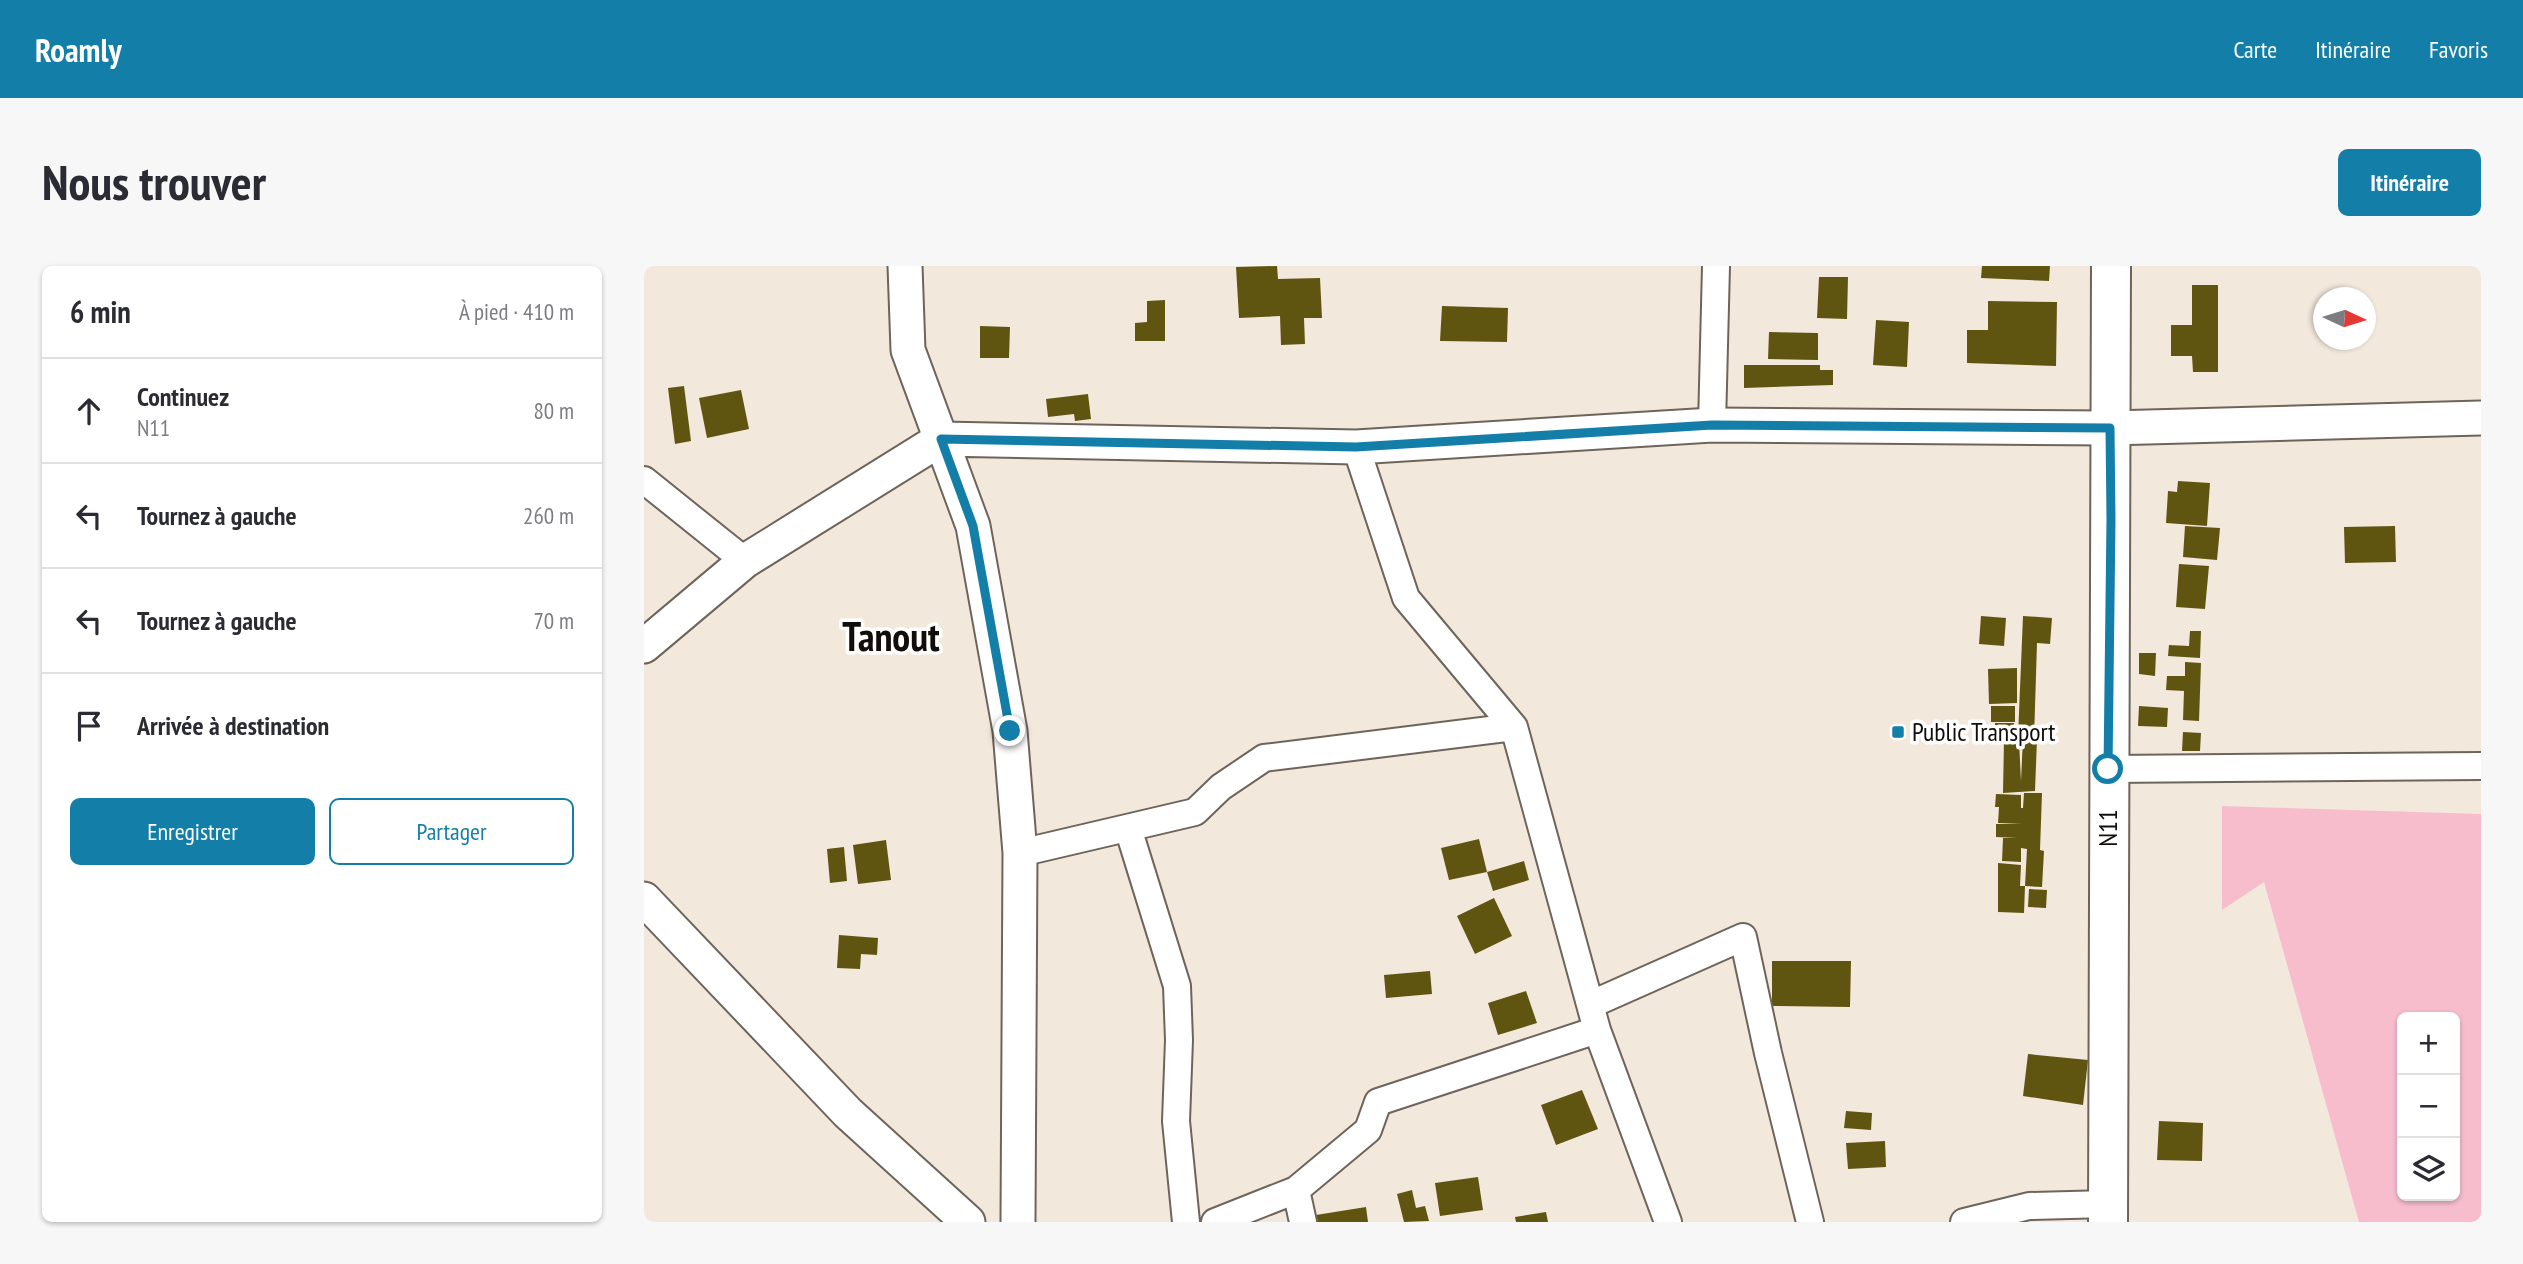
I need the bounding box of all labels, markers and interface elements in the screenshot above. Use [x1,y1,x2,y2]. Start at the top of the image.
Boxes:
text: Roamly [35,28,122,71]
text: Carte [2233,34,2277,65]
text: Itinéraire [2315,34,2391,65]
text: Favoris [2429,34,2488,65]
button: Itinéraire [2338,149,2481,216]
text: Nous trouver [42,150,266,214]
north arrow [2313,287,2376,350]
text: 6 min [70,292,131,331]
text: À pied · 410 m [459,297,574,326]
text: Continuez [137,380,229,413]
icon: ahead [70,392,108,430]
text: 80 m [533,396,574,425]
text: N11 [137,413,170,442]
icon: left [70,497,108,535]
text: Tournez à gauche [137,499,297,532]
text: 260 m [523,501,574,530]
icon: left [70,602,108,640]
text: Tournez à gauche [137,604,297,637]
text: 70 m [533,606,574,635]
district label: Tanout [842,610,940,662]
icon: arrive [70,707,108,745]
text: Arrivée à destination [137,709,329,742]
route end [994,715,1025,746]
place label: Public Transport [1912,715,2055,748]
marker: Public Transport [1890,724,1906,740]
route start [2092,753,2123,784]
button: Enregistrer [70,798,315,865]
button: Partager [329,798,574,865]
street label: N11 [2091,809,2124,847]
map controls [2397,1012,2460,1201]
button: + [2397,1012,2460,1075]
button: − [2397,1075,2460,1138]
button: layers [2397,1138,2460,1201]

